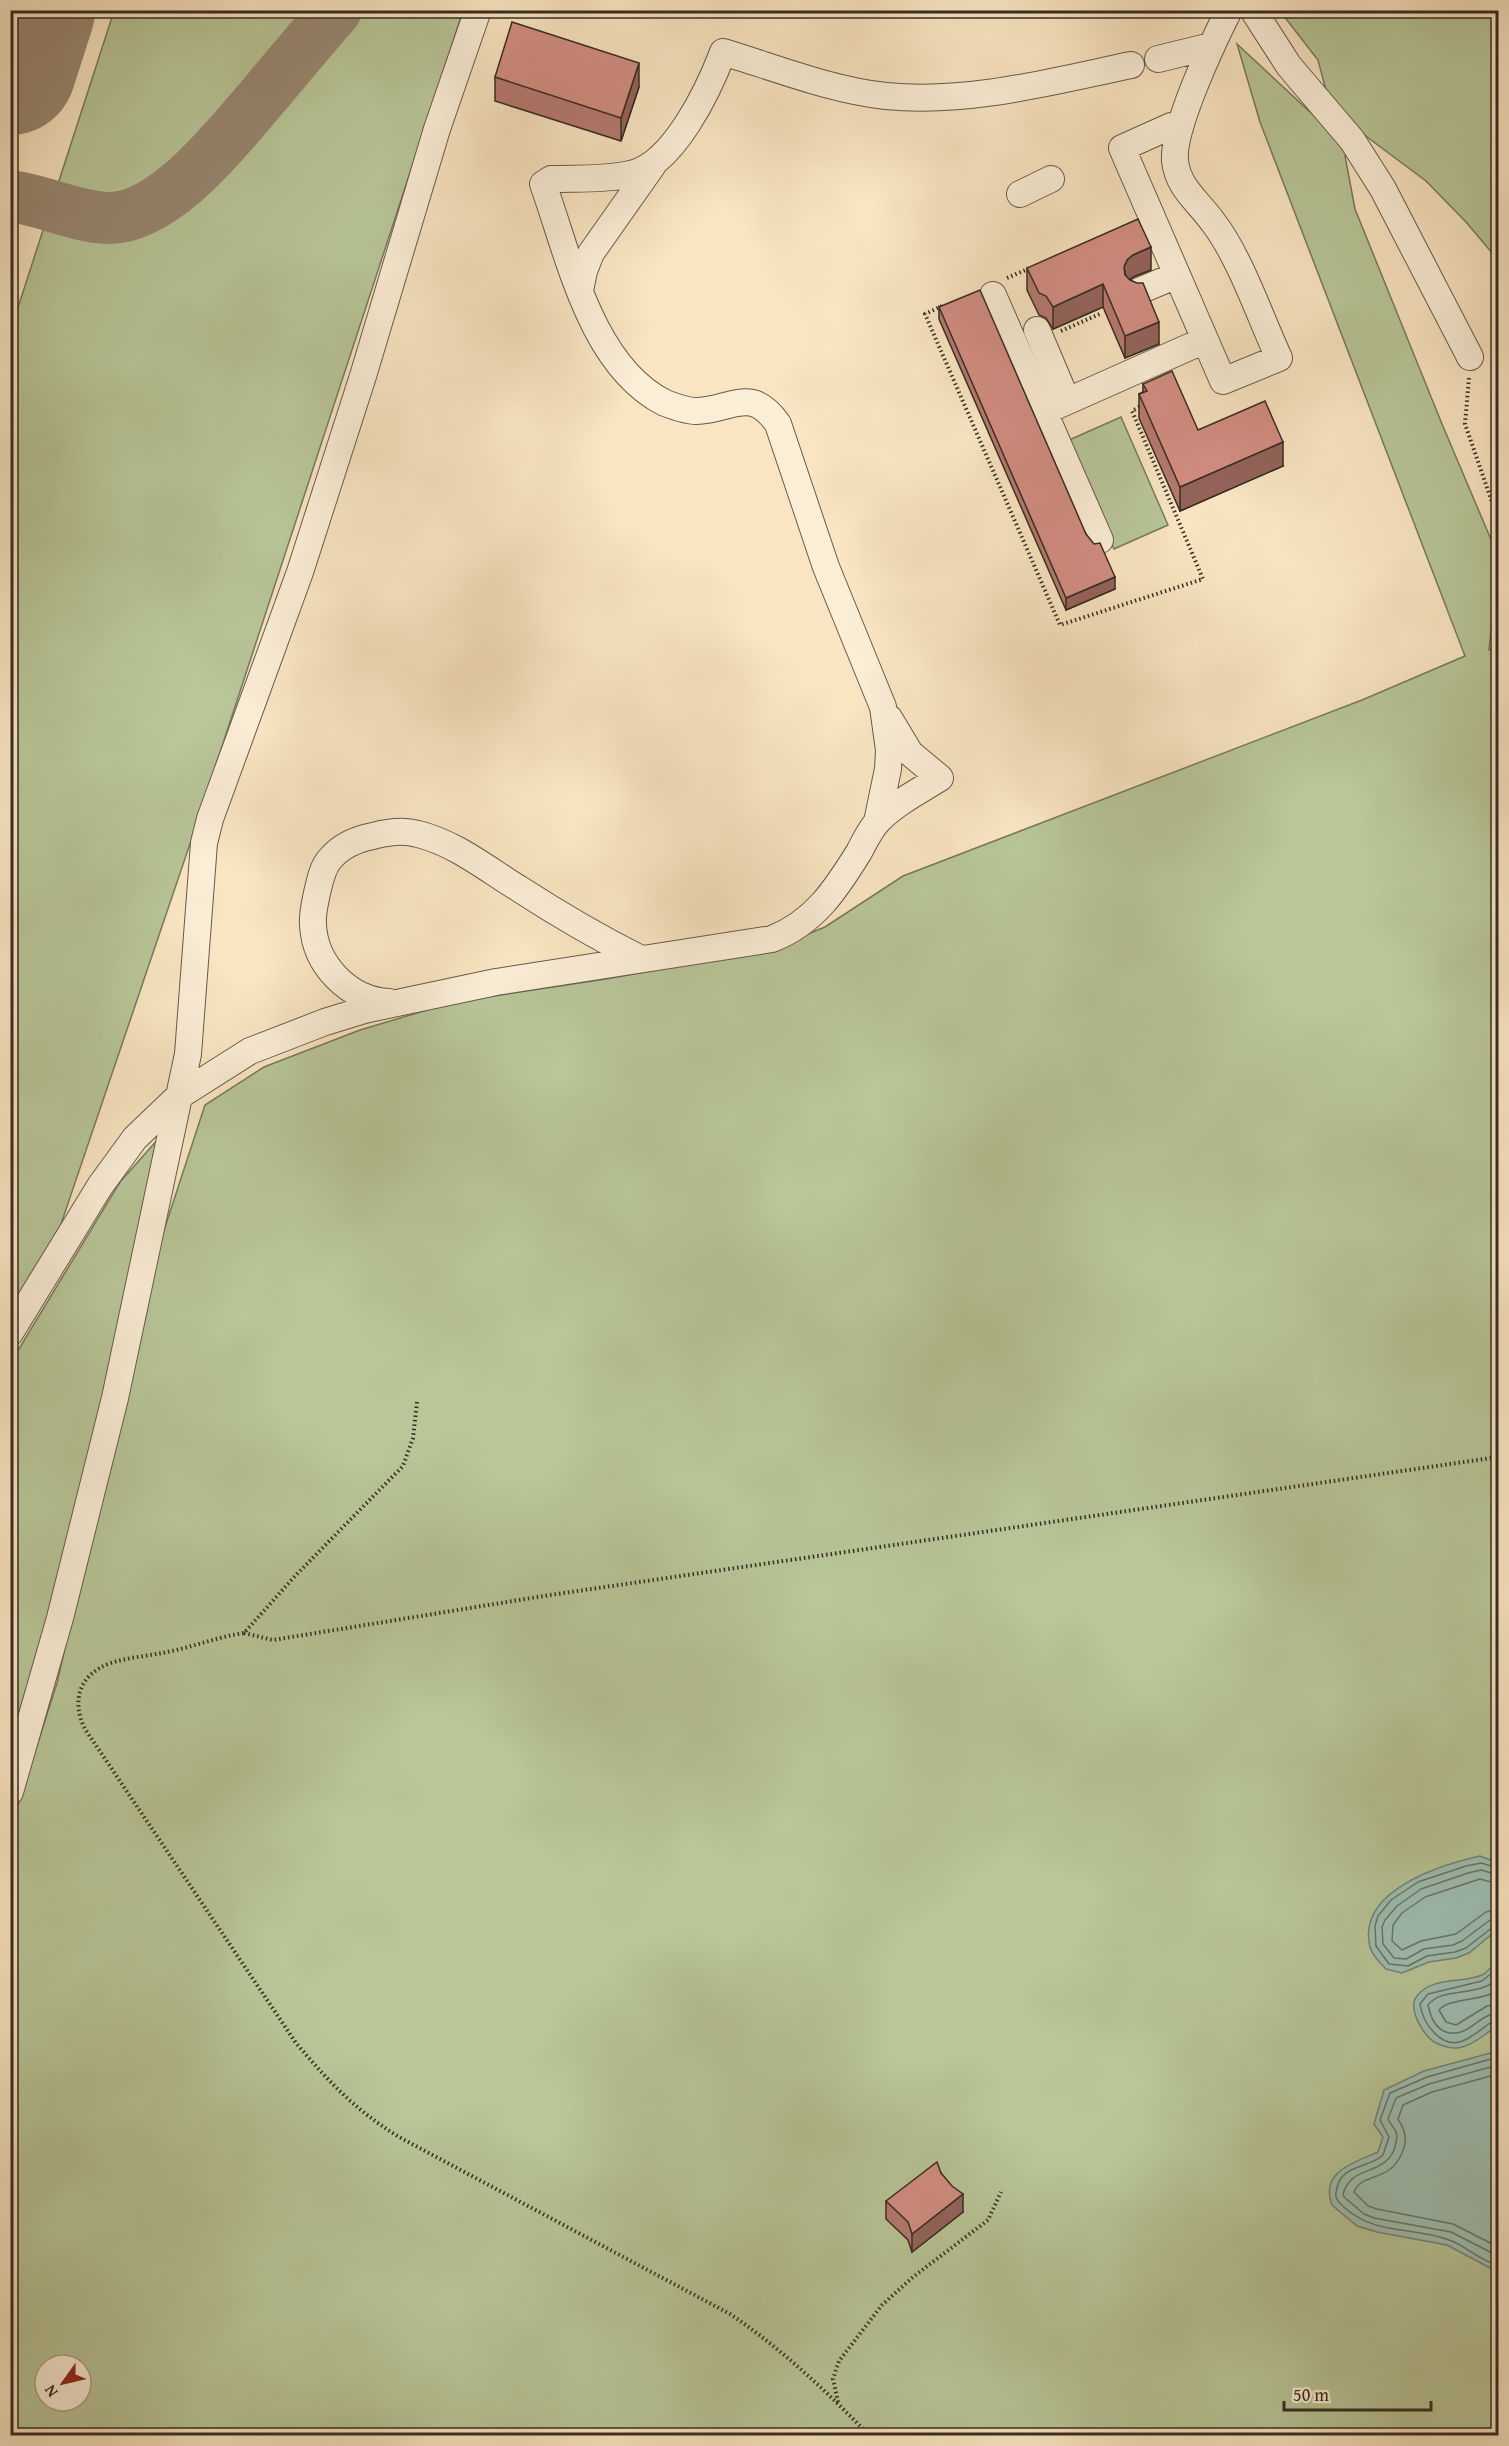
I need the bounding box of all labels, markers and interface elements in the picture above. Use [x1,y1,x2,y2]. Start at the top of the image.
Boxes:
north arrow [33,2353,93,2413]
scale bar [1284,2374,1431,2412]
text: N [37,2380,64,2403]
text: 50 m [1293,2381,1329,2408]

